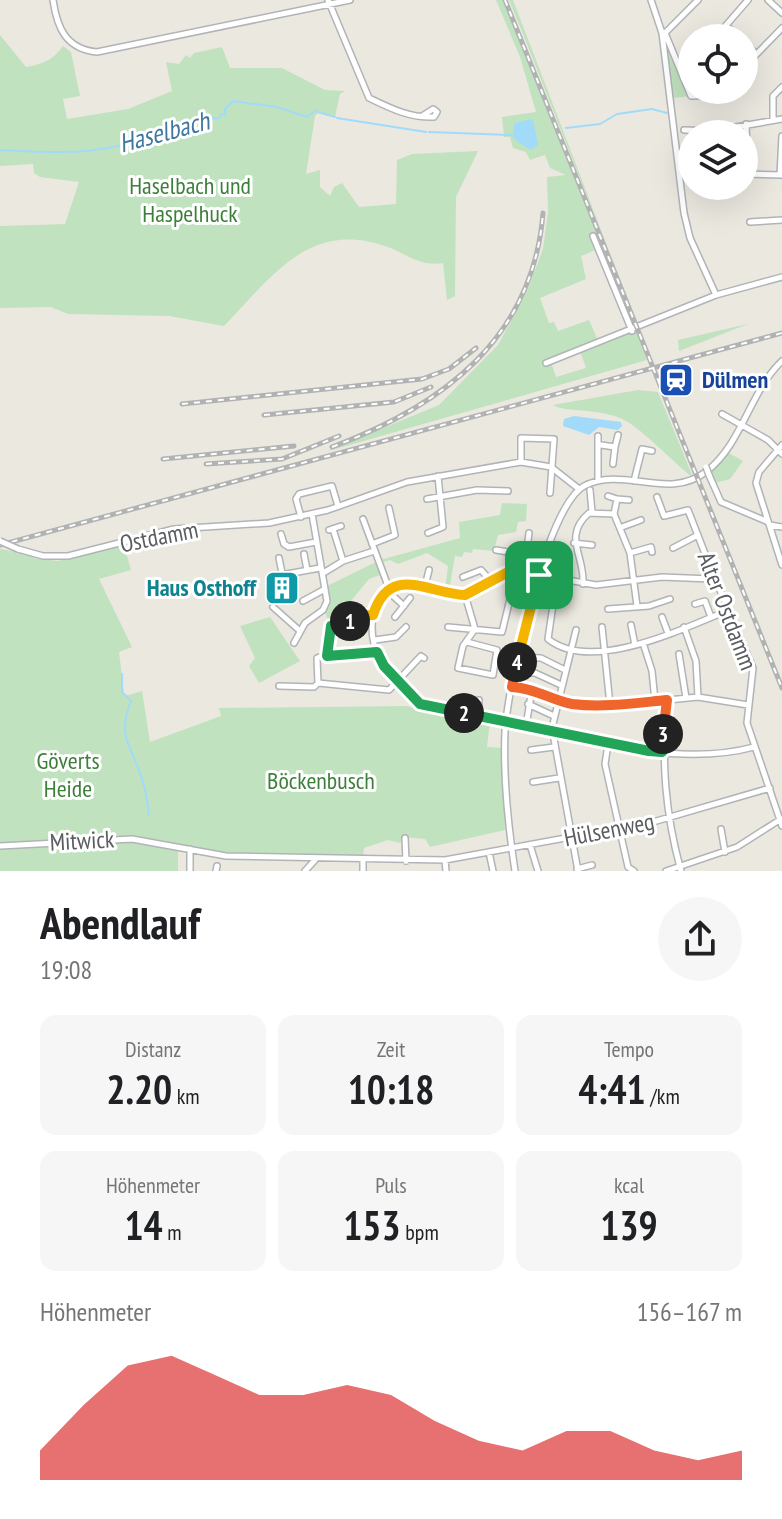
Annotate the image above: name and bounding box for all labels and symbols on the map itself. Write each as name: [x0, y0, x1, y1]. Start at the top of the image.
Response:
water label: Haselbach: [115, 103, 214, 159]
park label: Haselbach und Haspelhuck: [129, 170, 251, 229]
station icon: Dülmen: [657, 361, 695, 399]
place label: Dülmen: [702, 364, 768, 395]
street label: Ostdamm: [117, 514, 201, 559]
pin: [505, 541, 573, 609]
street label: Alter Ostdamm: [691, 547, 764, 674]
building icon: Haus Osthoff: [263, 569, 301, 607]
place label: Haus Osthoff: [147, 572, 258, 603]
pin: 1: [330, 601, 370, 641]
pin: 4: [497, 642, 537, 682]
pin: 2: [444, 693, 484, 733]
pin: 3: [643, 714, 683, 754]
park label: Göverts Heide: [36, 745, 100, 804]
park label: Böckenbusch: [267, 765, 375, 796]
street label: Hülsenweg: [561, 806, 657, 853]
street label: Mitwick: [49, 823, 116, 858]

